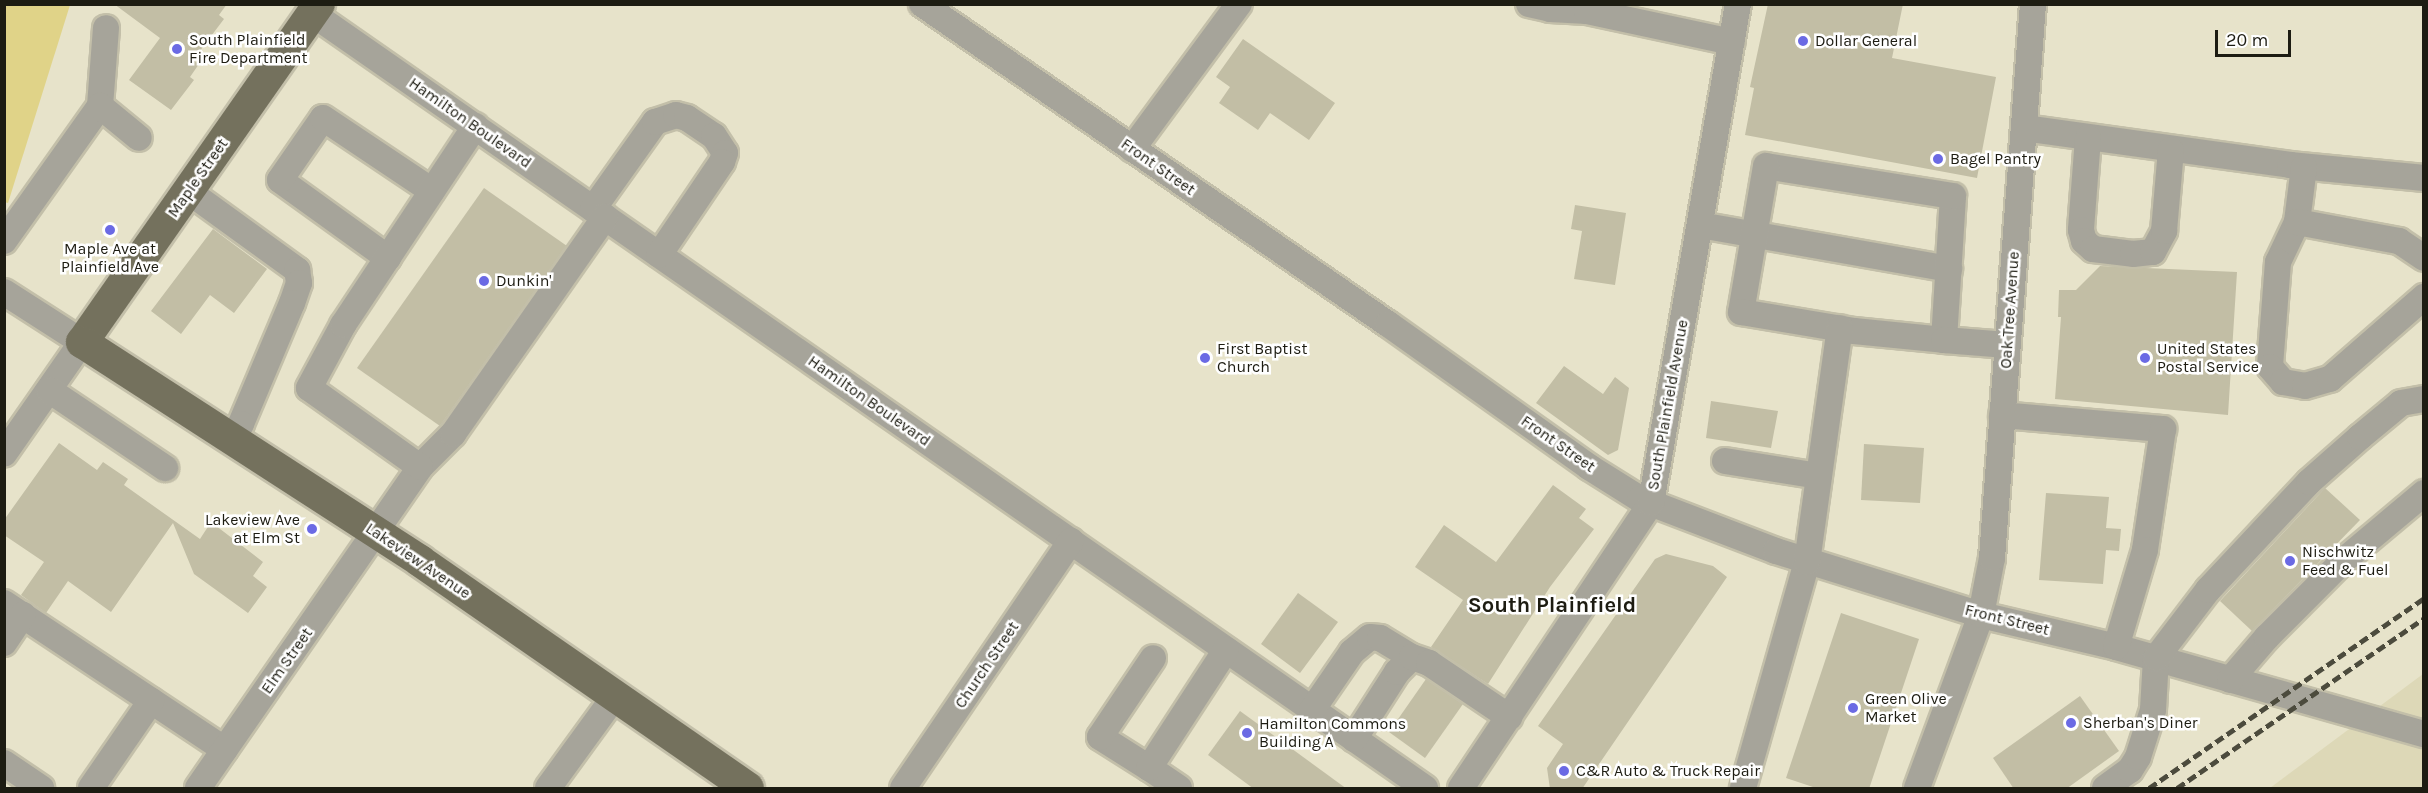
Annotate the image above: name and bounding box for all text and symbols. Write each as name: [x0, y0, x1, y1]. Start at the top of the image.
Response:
scale bar: [2218, 18, 2294, 56]
text: 20 m: [2226, 29, 2268, 51]
place label: South Plainfield Fire Department: [189, 30, 308, 68]
place label: Dollar General: [1815, 31, 1917, 51]
marker: Dollar General: [1796, 34, 1810, 48]
marker: South Plainfield Fire Department: [170, 42, 184, 56]
street label: Hamilton Boulevard: [405, 74, 535, 172]
street label: Front Street: [1117, 134, 1199, 200]
street label: Maple Street: [164, 135, 232, 221]
place label: Bagel Pantry: [1950, 149, 2041, 169]
marker: Bagel Pantry: [1931, 152, 1945, 166]
marker: Maple Ave at Plainfield Ave: [103, 223, 117, 237]
place label: Maple Ave at Plainfield Ave: [61, 239, 159, 277]
street label: Oak Tree Avenue: [1996, 251, 2024, 369]
place label: Dunkin': [496, 271, 552, 291]
marker: Dunkin': [477, 274, 491, 288]
street label: South Plainfield Avenue: [1644, 318, 1692, 492]
place label: First Baptist Church: [1217, 339, 1307, 377]
place label: United States Postal Service: [2157, 339, 2259, 377]
marker: First Baptist Church: [1198, 351, 1212, 365]
marker: United States Postal Service: [2138, 351, 2152, 365]
street label: Hamilton Boulevard: [804, 352, 934, 450]
street label: Front Street: [1517, 411, 1599, 477]
place label: Lakeview Ave at Elm St: [205, 510, 300, 548]
street label: Lakeview Avenue: [362, 519, 474, 603]
marker: Lakeview Ave at Elm St: [305, 522, 319, 536]
place label: Nischwitz Feed & Fuel: [2302, 542, 2388, 580]
marker: Nischwitz Feed & Fuel: [2283, 554, 2297, 568]
district label: South Plainfield: [1468, 593, 1636, 619]
street label: Front Street: [1963, 600, 2051, 640]
street label: Church Street: [951, 618, 1023, 712]
street label: Elm Street: [257, 624, 317, 698]
place label: Green Olive Market: [1865, 689, 1947, 727]
marker: Green Olive Market: [1846, 701, 1860, 715]
place label: Sherban's Diner: [2083, 713, 2198, 733]
place label: Hamilton Commons Building A: [1259, 714, 1406, 752]
marker: Sherban's Diner: [2064, 716, 2078, 730]
marker: Hamilton Commons Building A: [1240, 726, 1254, 740]
place label: C&R Auto & Truck Repair: [1576, 761, 1760, 781]
marker: C&R Auto & Truck Repair: [1557, 764, 1571, 778]

